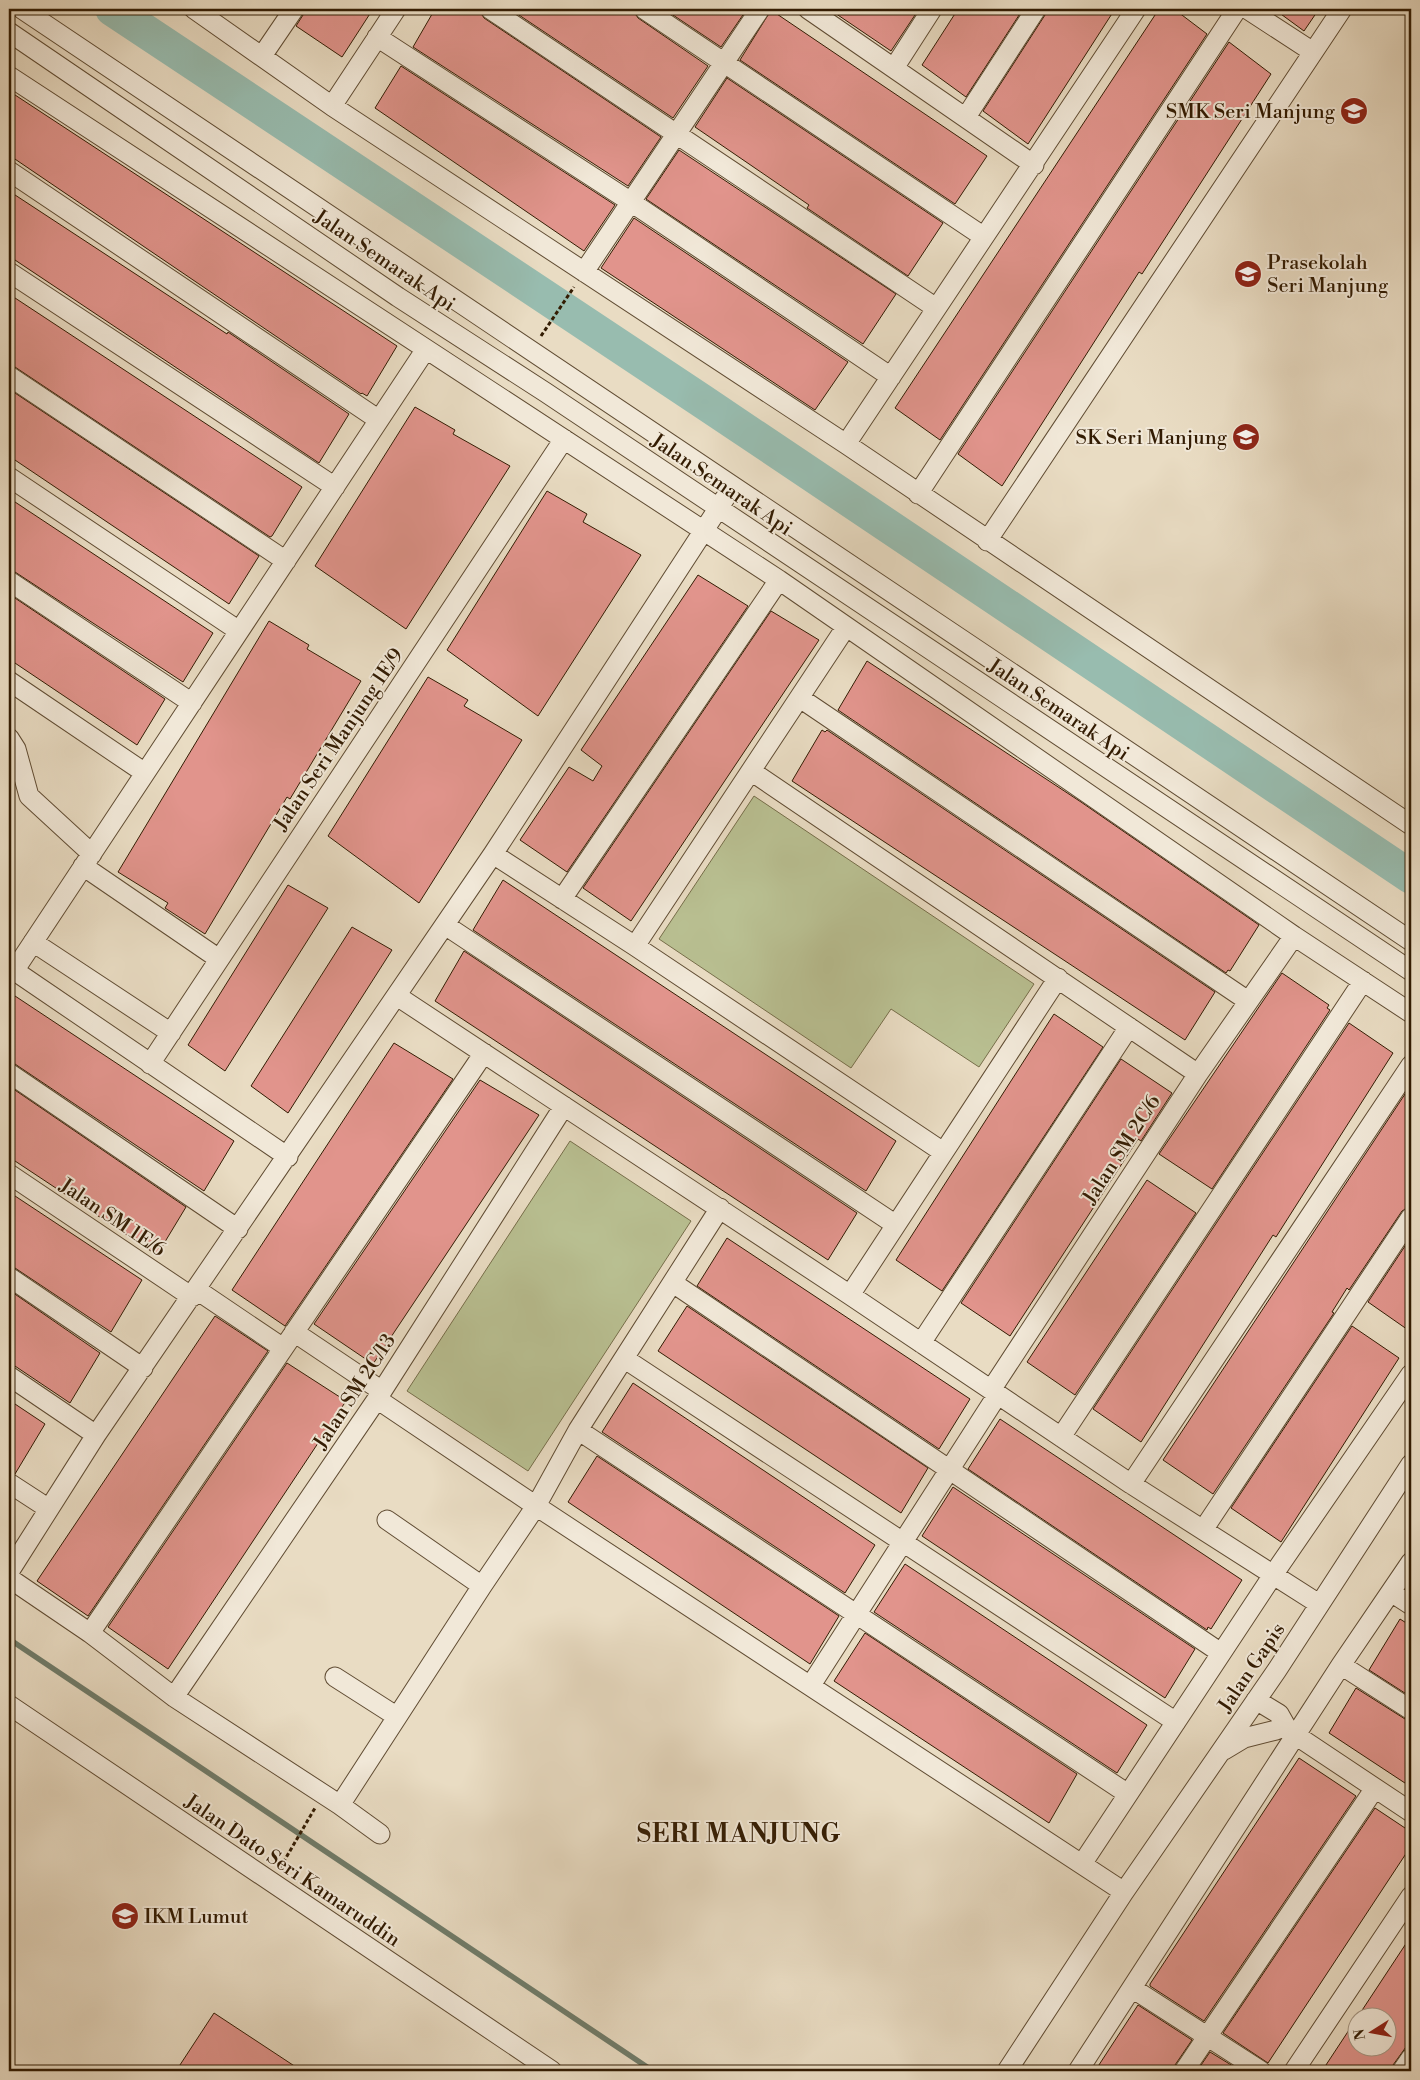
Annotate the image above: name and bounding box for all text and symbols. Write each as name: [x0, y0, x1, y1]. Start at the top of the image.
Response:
school or university icon: SMK Seri Manjung: [1339, 96, 1369, 126]
place label: SMK Seri Manjung: [1166, 100, 1336, 125]
street label: Jalan Semarak Api: [308, 204, 460, 318]
place label: Prasekolah Seri Manjung: [1267, 251, 1389, 299]
school or university icon: Prasekolah Seri Manjung: [1233, 259, 1263, 289]
school or university icon: SK Seri Manjung: [1231, 422, 1261, 452]
place label: SK Seri Manjung: [1075, 426, 1228, 451]
street label: Jalan Semarak Api: [645, 428, 797, 542]
street label: Jalan Seri Manjung 1E/9: [268, 644, 410, 837]
street label: Jalan Semarak Api: [982, 653, 1134, 767]
street label: Jalan SM 2C/6: [1077, 1091, 1167, 1210]
street label: Jalan SM 1E/6: [54, 1173, 170, 1263]
street label: Jalan SM 2C/13: [308, 1329, 402, 1455]
street label: Jalan Gapis: [1213, 1618, 1291, 1718]
street label: Jalan Dato Seri Kamaruddin: [179, 1789, 405, 1953]
district label: SERI MANJUNG: [637, 1819, 841, 1850]
school or university icon: IKM Lumut: [110, 1901, 140, 1931]
place label: IKM Lumut: [144, 1905, 249, 1930]
north arrow: [1348, 2008, 1398, 2058]
text: N: [1350, 2027, 1370, 2041]

